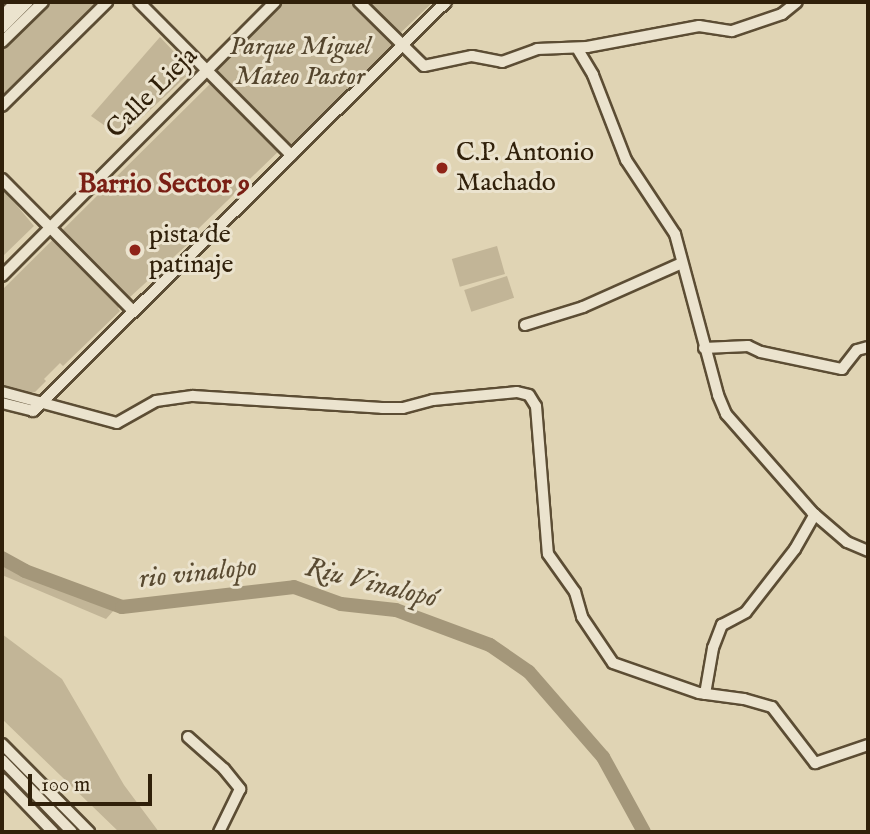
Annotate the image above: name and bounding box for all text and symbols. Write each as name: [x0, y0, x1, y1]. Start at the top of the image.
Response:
park label: Parque Miguel Mateo Pastor: [229, 31, 371, 92]
street label: Calle Lieja: [100, 41, 204, 145]
place label: C.P. Antonio Machado: [456, 137, 594, 198]
marker: C.P. Antonio Machado: [434, 160, 450, 176]
district label: Barrio Sector 9: [78, 168, 250, 202]
place label: pista de patinaje: [149, 219, 233, 280]
marker: pista de patinaje: [127, 242, 143, 258]
water label: rio vinalopo: [137, 551, 259, 597]
water label: Riu Vinalopó: [302, 551, 440, 617]
scale bar: [32, 760, 156, 804]
text: 100 m: [41, 772, 90, 799]

